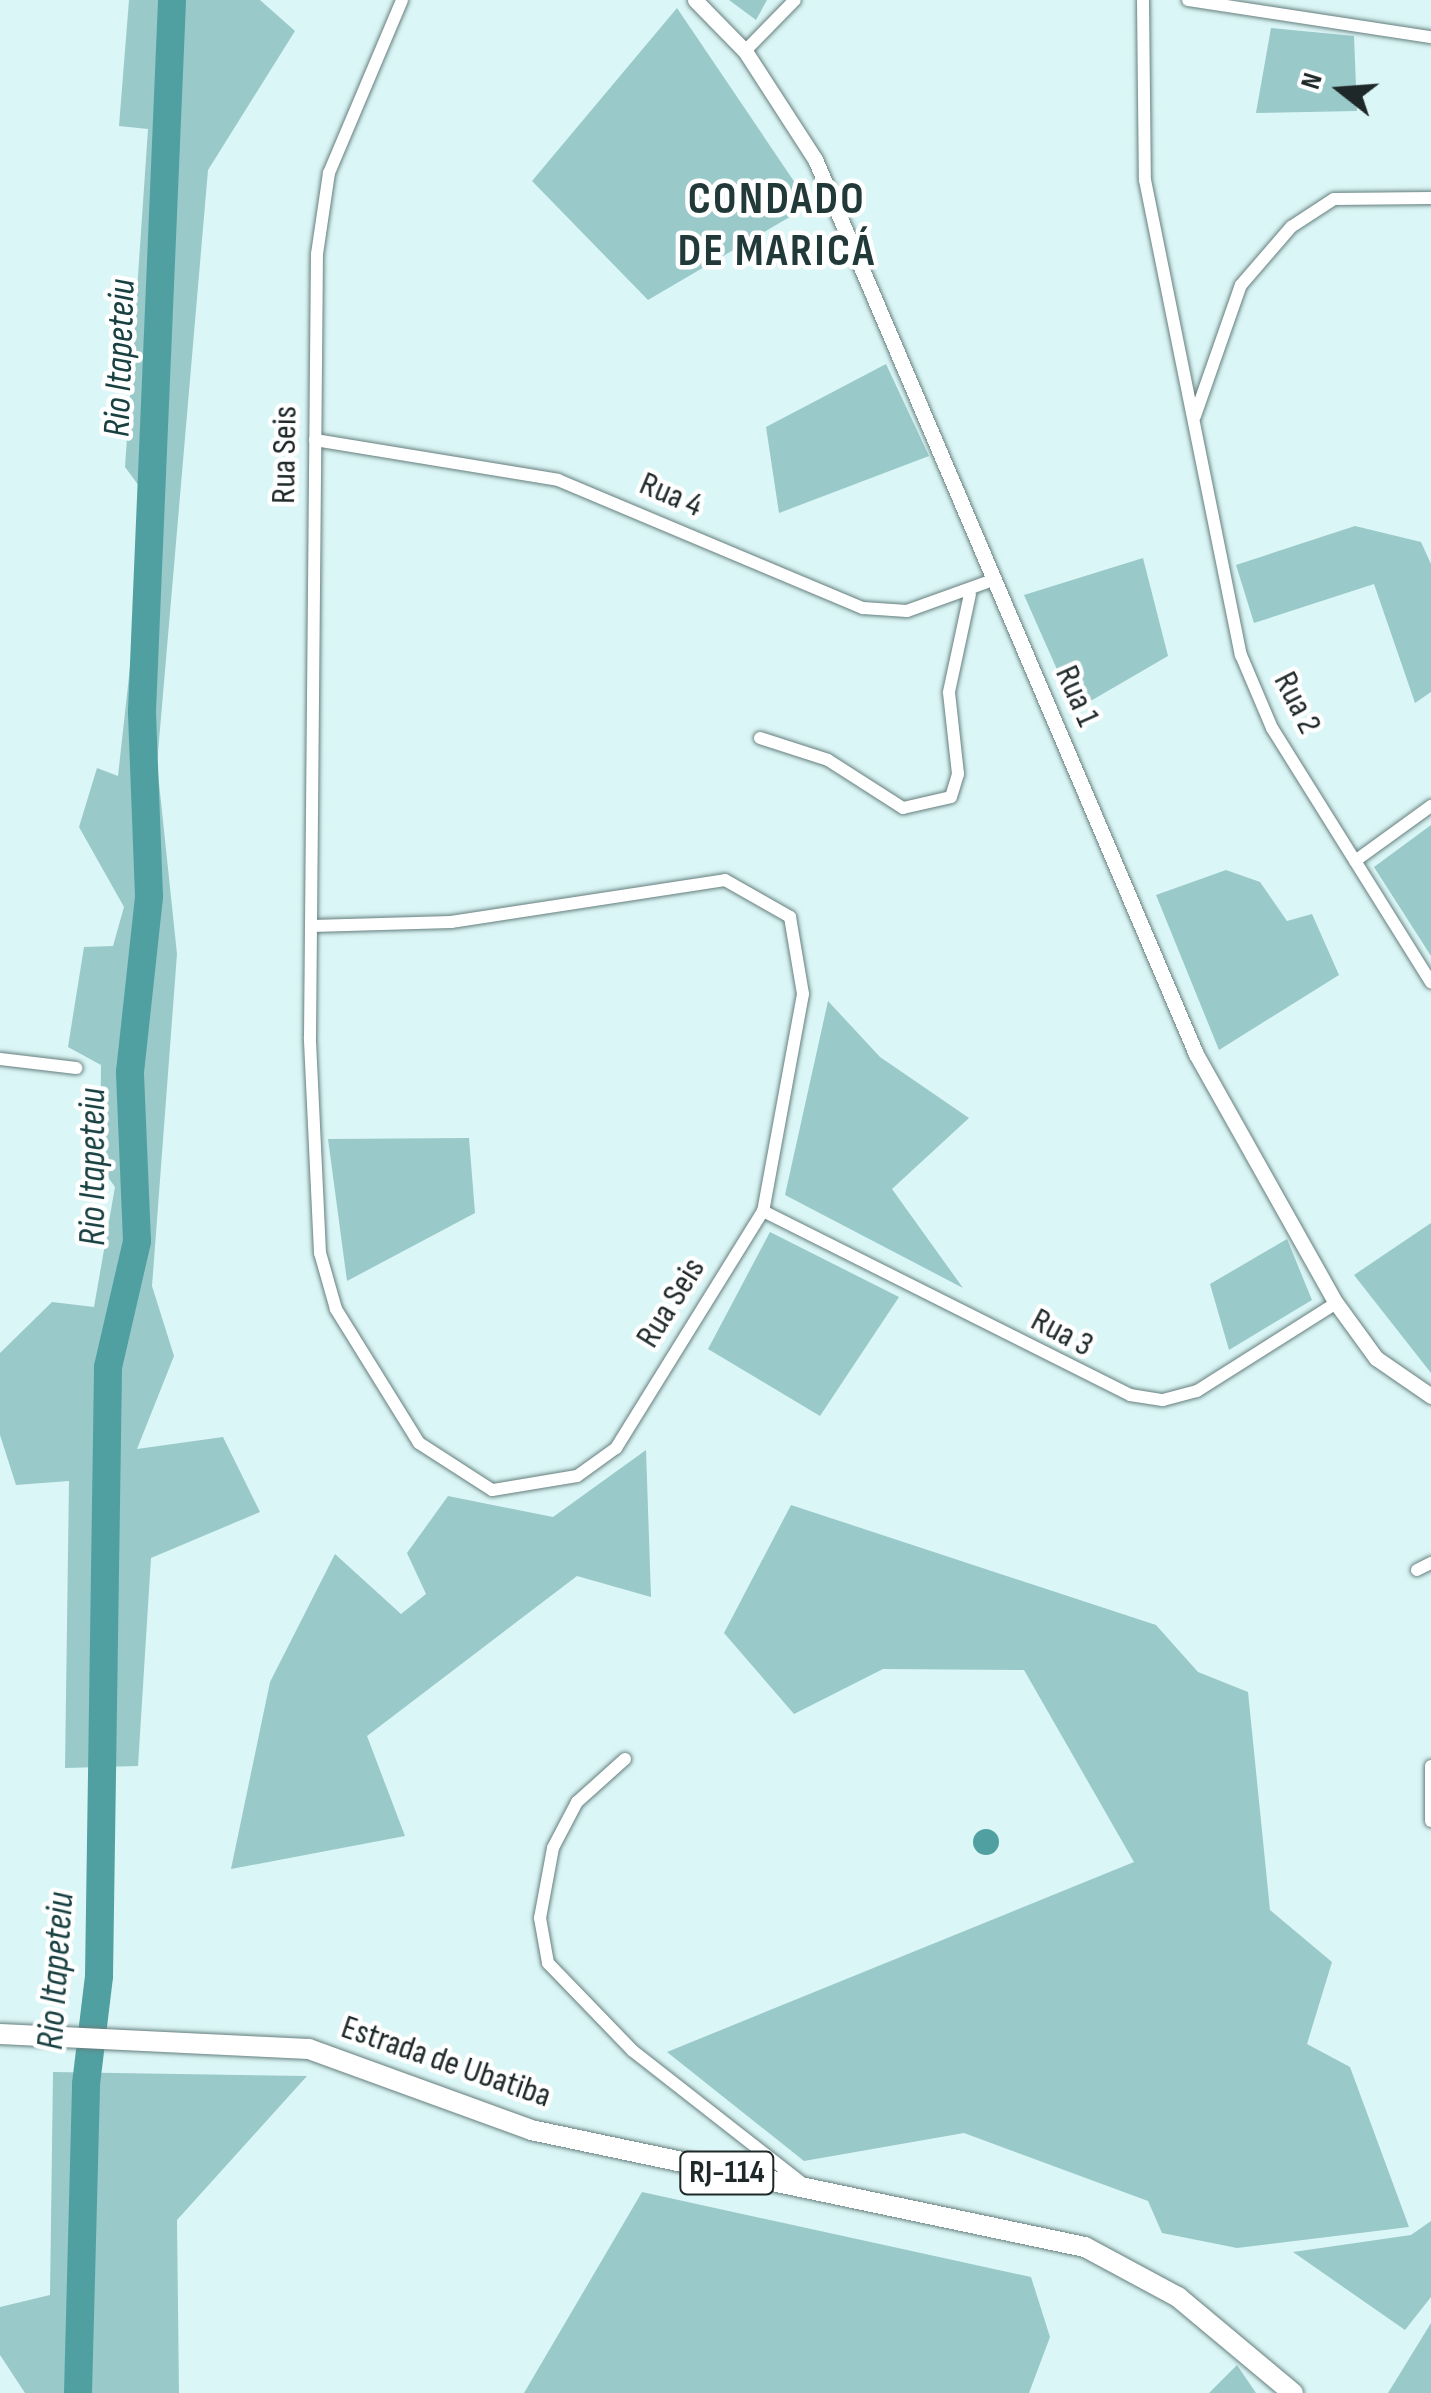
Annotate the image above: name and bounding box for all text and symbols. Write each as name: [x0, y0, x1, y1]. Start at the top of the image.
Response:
north arrow: [1291, 40, 1391, 140]
text: N: [1294, 69, 1330, 93]
district label: CONDADO DE MARICÁ: [678, 173, 876, 279]
water label: Rio Itapeteiu: [94, 278, 146, 438]
street label: Rua Seis: [263, 406, 307, 504]
street label: Rua 4: [633, 463, 709, 527]
street label: Rua 1: [1045, 659, 1109, 733]
street label: Rua 2: [1264, 665, 1330, 741]
water label: Rio Itapeteiu: [70, 1088, 116, 1246]
street label: Rua Seis: [627, 1250, 715, 1356]
street label: Rua 3: [1024, 1299, 1100, 1367]
water label: Rio Itapeteiu: [28, 1891, 84, 2051]
street label: Estrada de Ubatiba: [336, 2007, 556, 2117]
road number: RJ-114: [677, 2146, 777, 2200]

